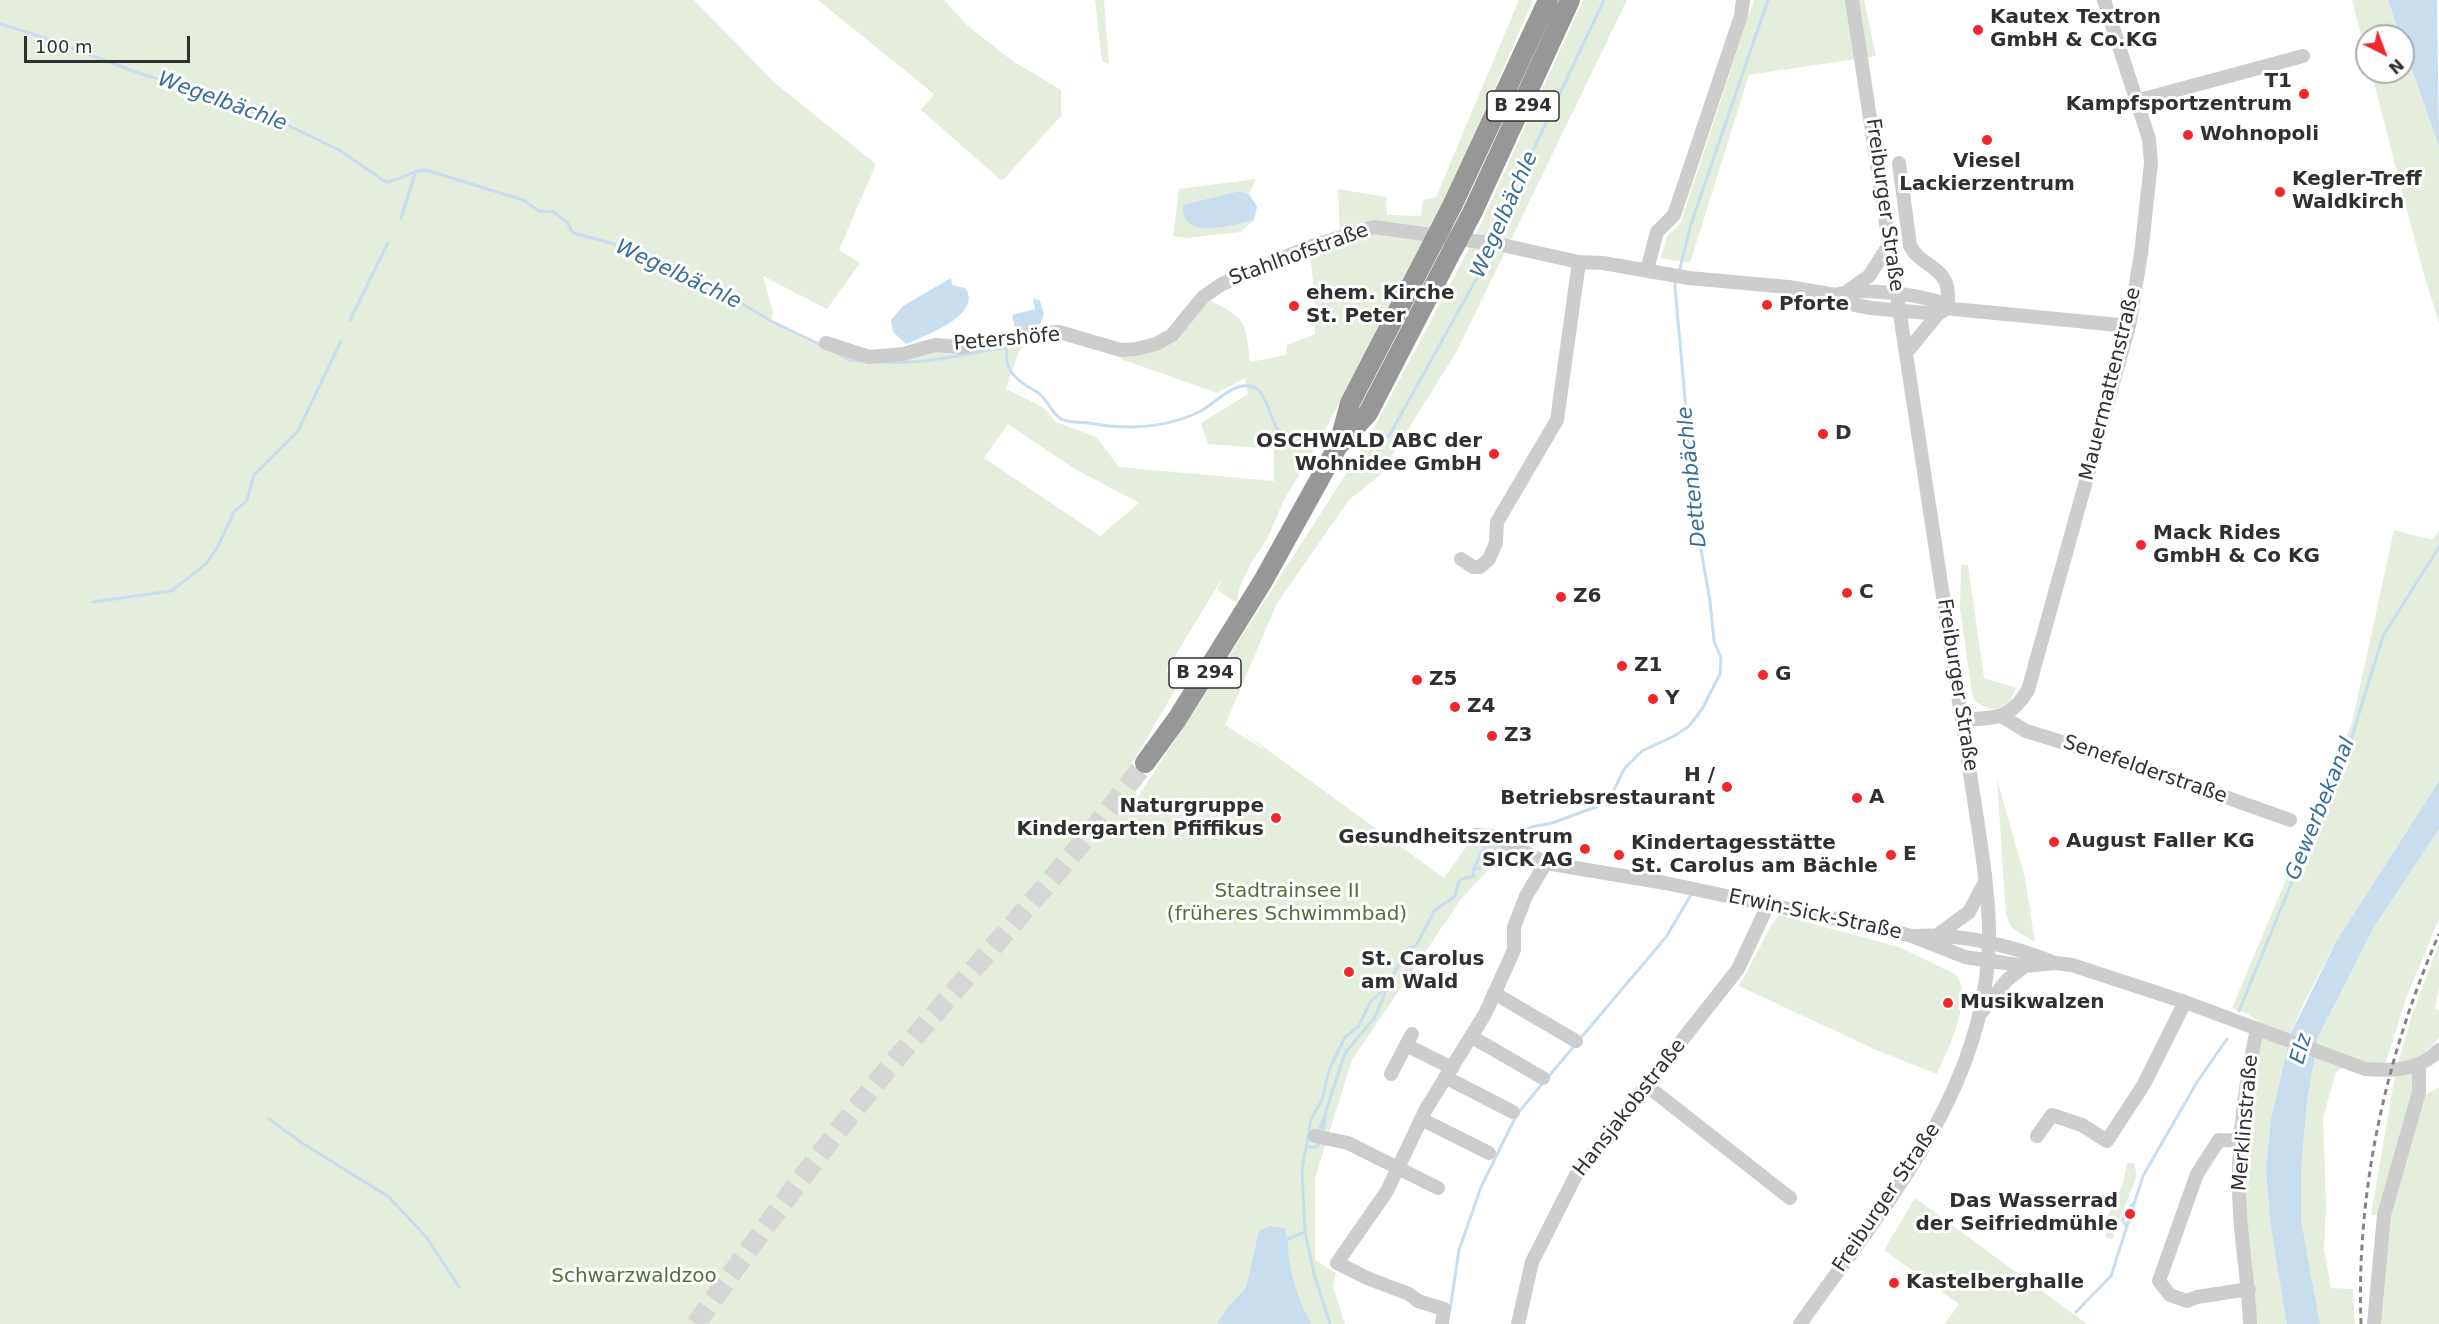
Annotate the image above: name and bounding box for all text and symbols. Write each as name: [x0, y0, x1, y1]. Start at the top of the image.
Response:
place label: Kautex Textron GmbH & Co.KG: [1990, 6, 2161, 53]
marker: Kautex Textron GmbH & Co.KG: [1971, 23, 1985, 37]
scale bar: [27, 24, 194, 62]
north arrow: [2355, 24, 2415, 84]
text: 100 m: [35, 36, 93, 57]
text: N: [2385, 55, 2407, 78]
water label: Wegelbächle: [154, 67, 290, 137]
place label: T1 Kampfsportzentrum: [2066, 70, 2292, 117]
marker: T1 Kampfsportzentrum: [2297, 87, 2311, 101]
road number: B 294: [1487, 91, 1559, 121]
street label: Freiburger Straße: [1860, 117, 1908, 293]
place label: Wohnopoli: [2200, 123, 2319, 147]
marker: Wohnopoli: [2181, 128, 2195, 142]
marker: Viesel Lackierzentrum: [1980, 133, 1994, 147]
water label: Wegelbächle: [1466, 148, 1544, 282]
place label: Viesel Lackierzentrum: [1899, 150, 2075, 197]
place label: Kegler-Treff Waldkirch: [2292, 168, 2422, 215]
marker: Kegler-Treff Waldkirch: [2273, 185, 2287, 199]
street label: Stahlhofstraße: [1226, 219, 1372, 291]
water label: Wegelbächle: [611, 235, 745, 315]
place label: ehem. Kirche St. Peter: [1306, 282, 1455, 329]
street label: Mauermattenstraße: [2075, 285, 2147, 483]
place label: Pforte: [1779, 293, 1849, 317]
marker: Pforte: [1760, 298, 1774, 312]
marker: ehem. Kirche St. Peter: [1287, 299, 1301, 313]
street label: Petershöfe: [953, 323, 1061, 357]
water label: Dettenbächle: [1673, 405, 1713, 549]
place label: D: [1835, 422, 1852, 446]
marker: D: [1816, 427, 1830, 441]
place label: OSCHWALD ABC der Wohnidee GmbH: [1256, 430, 1482, 477]
marker: OSCHWALD ABC der Wohnidee GmbH: [1487, 447, 1501, 461]
place label: Mack Rides GmbH & Co KG: [2153, 522, 2320, 569]
marker: Mack Rides GmbH & Co KG: [2134, 538, 2148, 552]
place label: C: [1859, 581, 1874, 605]
place label: Z6: [1573, 585, 1601, 609]
marker: C: [1840, 586, 1854, 600]
marker: Z6: [1554, 590, 1568, 604]
street label: Freiburger Straße: [1932, 597, 1982, 773]
place label: Z1: [1634, 654, 1662, 678]
road number: B 294: [1169, 658, 1241, 688]
marker: Z1: [1615, 659, 1629, 673]
place label: G: [1775, 663, 1791, 687]
place label: Z5: [1429, 668, 1457, 692]
marker: G: [1756, 668, 1770, 682]
marker: Z5: [1410, 673, 1424, 687]
place label: Y: [1665, 687, 1679, 711]
marker: Y: [1646, 692, 1660, 706]
place label: Z4: [1467, 695, 1495, 719]
marker: Z4: [1448, 700, 1462, 714]
place label: Z3: [1504, 724, 1532, 748]
marker: Z3: [1485, 729, 1499, 743]
street label: Senefelderstraße: [2060, 731, 2230, 809]
water label: Gewerbekanal: [2281, 734, 2361, 884]
place label: H / Betriebsrestaurant: [1500, 764, 1715, 811]
marker: H / Betriebsrestaurant: [1720, 780, 1734, 794]
place label: A: [1869, 786, 1884, 810]
marker: A: [1850, 791, 1864, 805]
place label: Naturgruppe Kindergarten Pfiffikus: [1016, 795, 1264, 842]
marker: Naturgruppe Kindergarten Pfiffikus: [1269, 811, 1283, 825]
place label: Gesundheitszentrum SICK AG: [1338, 826, 1573, 873]
place label: August Faller KG: [2066, 830, 2255, 854]
place label: Kindertagesstätte St. Carolus am Bächle: [1631, 832, 1878, 879]
marker: August Faller KG: [2047, 835, 2061, 849]
marker: Gesundheitszentrum SICK AG: [1578, 842, 1592, 856]
place label: E: [1903, 843, 1917, 867]
marker: Kindertagesstätte St. Carolus am Bächle: [1612, 848, 1626, 862]
marker: E: [1884, 848, 1898, 862]
park label: Stadtrainsee II (früheres Schwimmbad): [1167, 880, 1407, 927]
street label: Erwin-Sick-Straße: [1726, 885, 1904, 945]
place label: St. Carolus am Wald: [1361, 948, 1484, 995]
marker: St. Carolus am Wald: [1342, 965, 1356, 979]
place label: Musikwalzen: [1960, 991, 2104, 1015]
marker: Musikwalzen: [1941, 996, 1955, 1010]
water label: Elz: [2286, 1031, 2318, 1067]
street label: Hansjakobstraße: [1569, 1035, 1691, 1181]
street label: Merklinstraße: [2228, 1054, 2264, 1192]
street label: Freiburger Straße: [1828, 1119, 1946, 1277]
place label: Das Wasserrad der Seifriedmühle: [1915, 1190, 2118, 1237]
marker: Das Wasserrad der Seifriedmühle: [2123, 1207, 2137, 1221]
park label: Schwarzwaldzoo: [551, 1265, 717, 1289]
place label: Kastelberghalle: [1906, 1271, 2084, 1295]
marker: Kastelberghalle: [1887, 1276, 1901, 1290]

